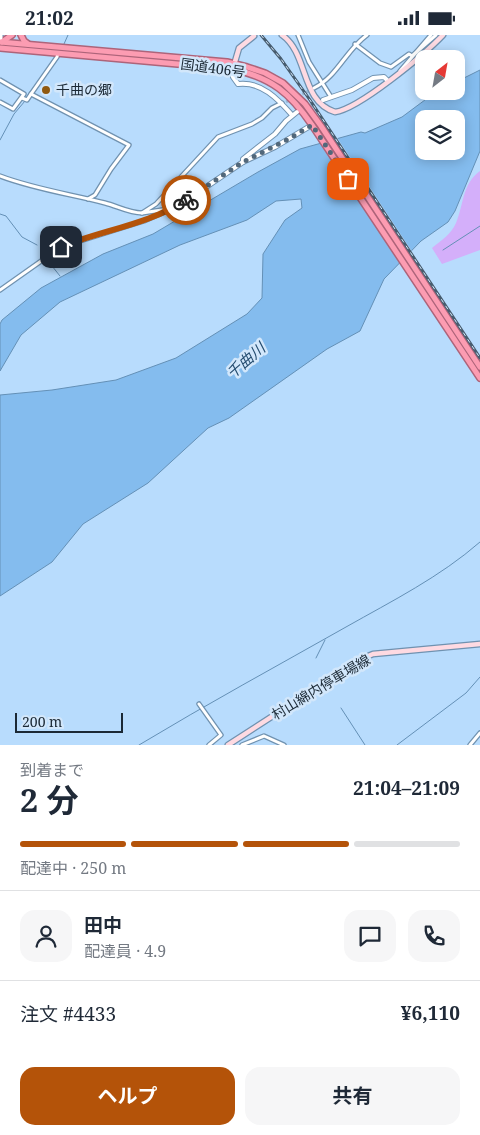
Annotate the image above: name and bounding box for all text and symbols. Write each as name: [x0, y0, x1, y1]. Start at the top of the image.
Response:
text: 21:02: [25, 5, 74, 31]
north arrow: [415, 50, 465, 100]
map controls: [415, 50, 465, 160]
street label: 国道406号: [179, 54, 247, 81]
place label: 千曲の郷: [56, 80, 112, 99]
marker: 千曲の郷: [40, 84, 52, 96]
button: layers: [415, 110, 465, 160]
pin: [327, 158, 369, 200]
icon: bag: [334, 165, 362, 193]
courier: [161, 175, 211, 225]
icon: bike: [172, 186, 200, 214]
pin: [40, 226, 82, 268]
icon: home: [47, 233, 75, 261]
water label: 千曲川: [222, 337, 270, 383]
street label: 村山綿内停車場線: [268, 650, 374, 724]
scale bar: [15, 710, 122, 733]
text: 200 m: [22, 712, 62, 731]
text: 到着まで: [20, 759, 84, 781]
text: 21:04–21:09: [353, 775, 460, 801]
text: 2 分: [20, 778, 78, 821]
text: 配達中 · 250 m: [20, 857, 126, 879]
button: person: [20, 910, 72, 962]
button: chat: [344, 910, 396, 962]
button: phone: [408, 910, 460, 962]
text: 田中: [84, 912, 122, 938]
text: 配達員 · 4.9: [84, 940, 166, 962]
text: ¥6,110: [401, 1000, 460, 1026]
text: 注文 #4433: [20, 1001, 116, 1027]
button: ヘルプ: [20, 1067, 235, 1125]
button: 共有: [245, 1067, 460, 1125]

